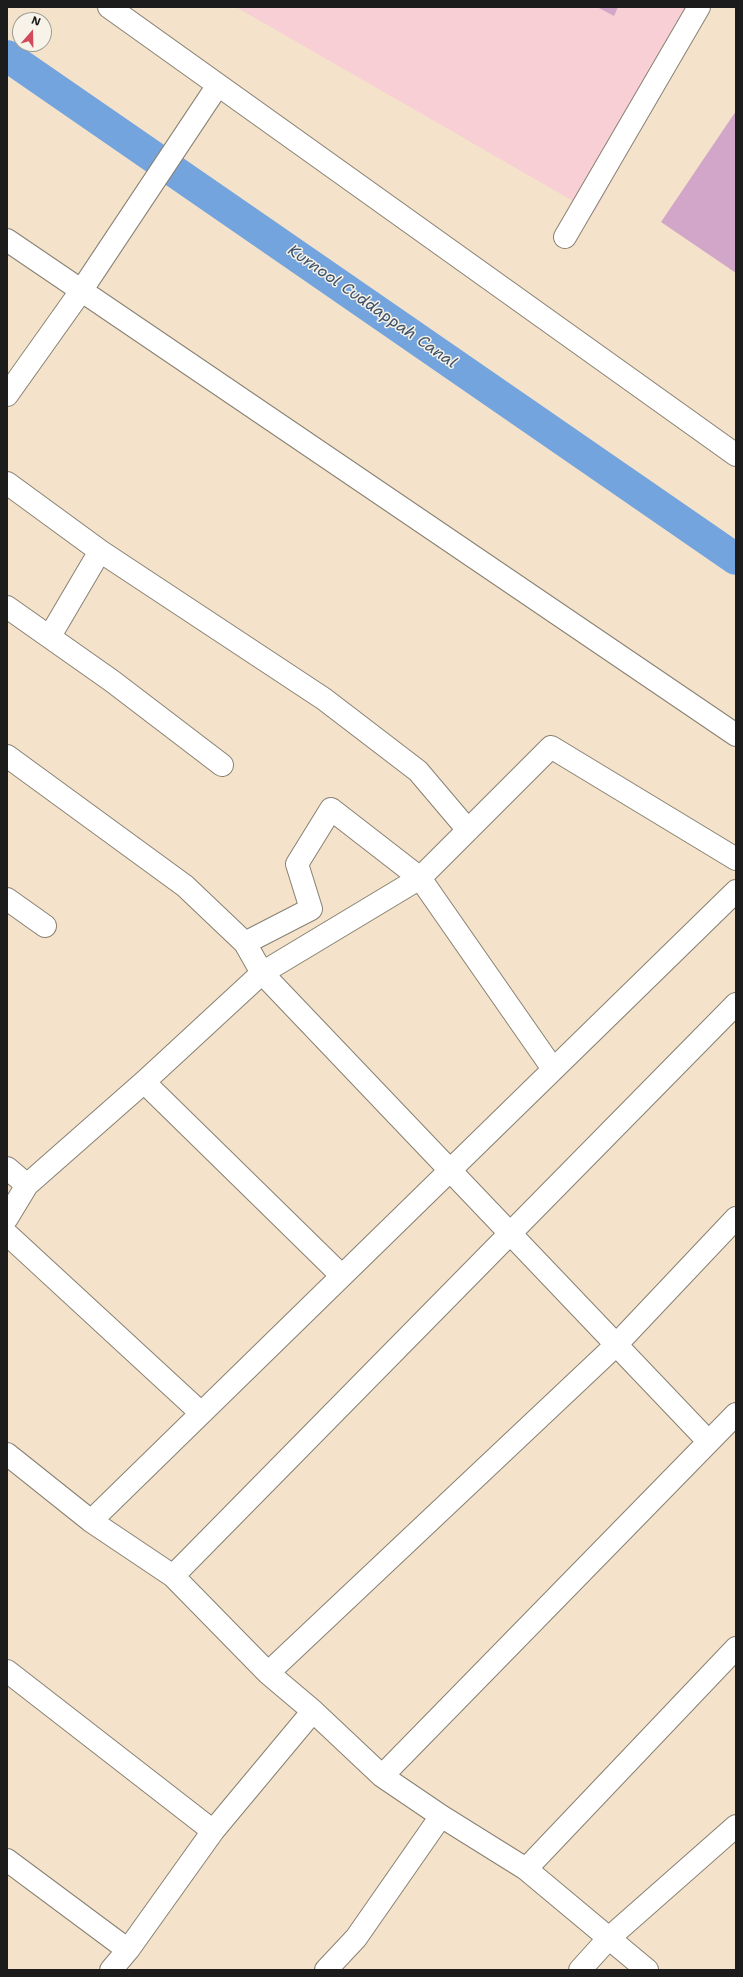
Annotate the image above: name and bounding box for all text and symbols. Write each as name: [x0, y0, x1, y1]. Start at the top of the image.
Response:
north arrow: [12, 12, 52, 52]
text: N: [29, 13, 43, 30]
water label: Kurnool Cuddappah Canal: [284, 241, 460, 373]

